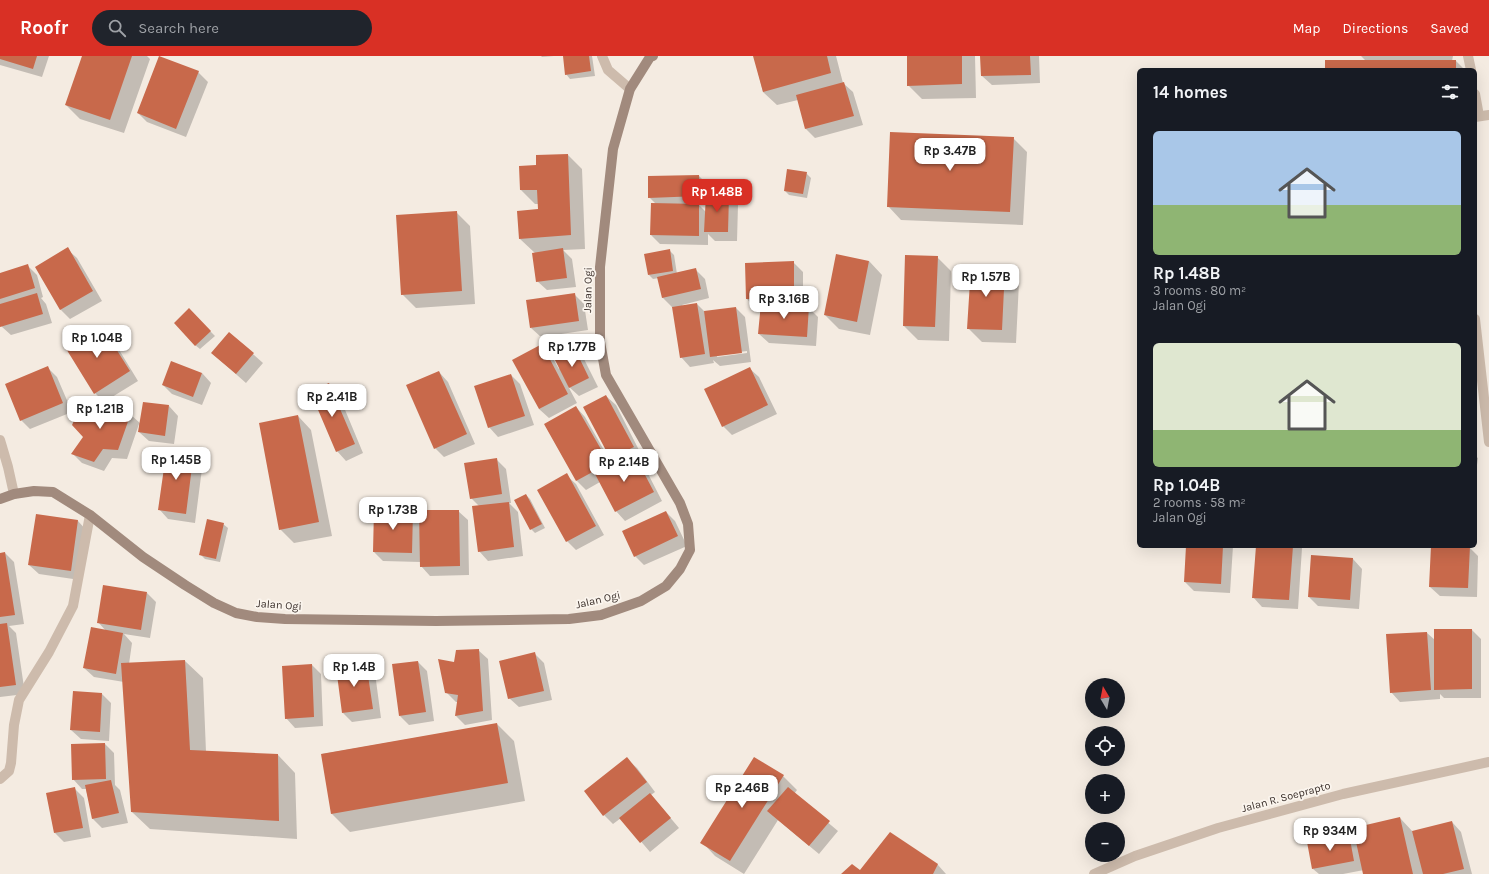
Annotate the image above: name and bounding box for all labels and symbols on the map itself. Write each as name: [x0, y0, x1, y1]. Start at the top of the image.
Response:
pin: Rp 3.47B: [909, 138, 991, 172]
pin: Rp 1.48B: [676, 179, 758, 213]
pin: Rp 1.57B: [945, 264, 1027, 298]
street label: Jalan Ogi: [581, 267, 595, 313]
pin: Rp 3.16B: [743, 286, 825, 320]
pin: Rp 1.04B: [56, 325, 138, 359]
pin: Rp 1.77B: [531, 334, 613, 368]
pin: Rp 2.41B: [291, 384, 373, 418]
pin: Rp 1.21B: [59, 396, 141, 430]
pin: Rp 1.45B: [135, 447, 217, 481]
pin: Rp 2.14B: [583, 449, 665, 483]
pin: Rp 1.73B: [352, 497, 434, 531]
street label: Jalan Ogi: [574, 589, 622, 611]
street label: Jalan Ogi: [256, 597, 302, 613]
pin: Rp 1.4B: [317, 654, 391, 688]
north arrow: [1085, 678, 1125, 718]
pin: Rp 2.46B: [701, 775, 783, 809]
street label: Jalan R. Soeprapto: [1240, 779, 1332, 815]
pin: Rp 934M: [1293, 818, 1367, 852]

